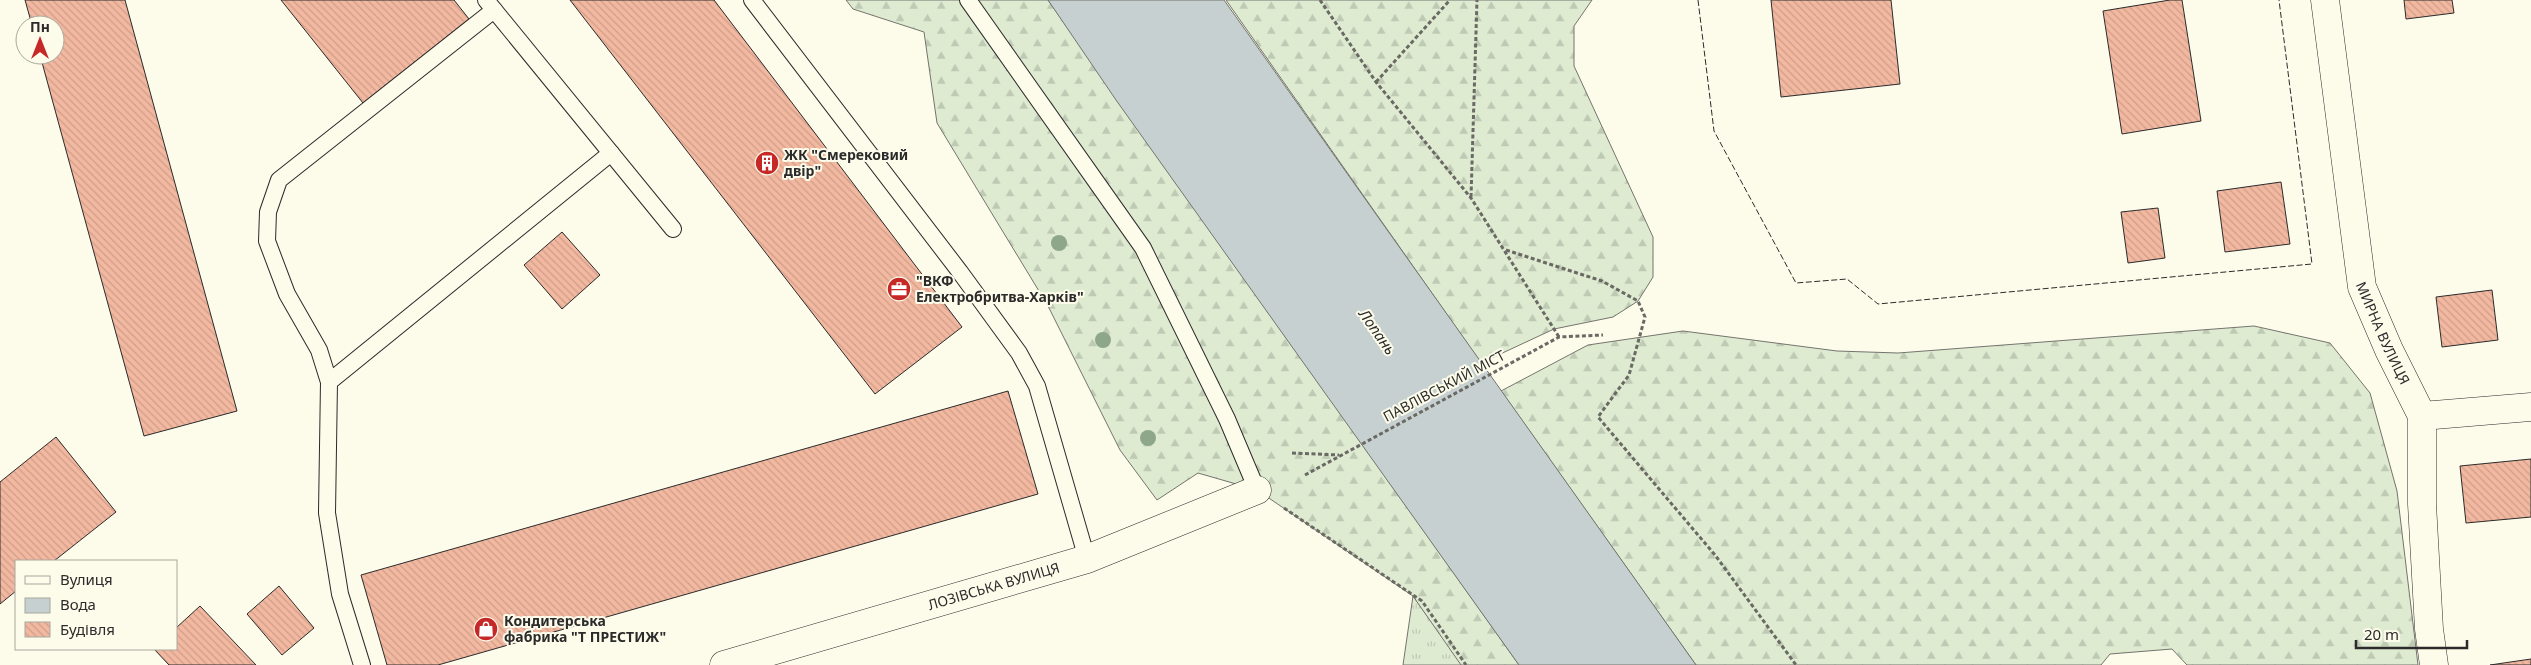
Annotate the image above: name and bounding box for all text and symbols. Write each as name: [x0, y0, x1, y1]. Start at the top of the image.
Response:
north arrow: [15, 15, 65, 65]
text: Пн: [30, 17, 50, 36]
place label: ЖК "Смерековий двір": [784, 145, 908, 180]
building icon: ЖК "Смерековий двір": [754, 150, 780, 176]
place label: "ВКФ Електробритва-Харків": [916, 271, 1084, 306]
office icon: "ВКФ Електробритва-Харків": [886, 276, 912, 302]
street label: МИРНА ВУЛИЦЯ: [2352, 279, 2415, 388]
water label: Лопань: [1354, 304, 1401, 359]
street label: ПАВЛІВСЬКИЙ МІСТ: [1379, 345, 1508, 426]
street label: ЛОЗІВСЬКА ВУЛИЦЯ: [925, 558, 1062, 614]
legend: [15, 560, 178, 650]
text: Вулиця: [60, 569, 113, 589]
text: Вода: [60, 594, 96, 614]
place label: Кондитерська фабрика "Т ПРЕСТИЖ": [504, 611, 666, 646]
shop icon: Кондитерська фабрика "Т ПРЕСТИЖ": [473, 616, 499, 642]
scale bar: [2356, 618, 2467, 650]
text: Будівля: [60, 619, 115, 639]
text: 20 m: [2364, 624, 2399, 644]

